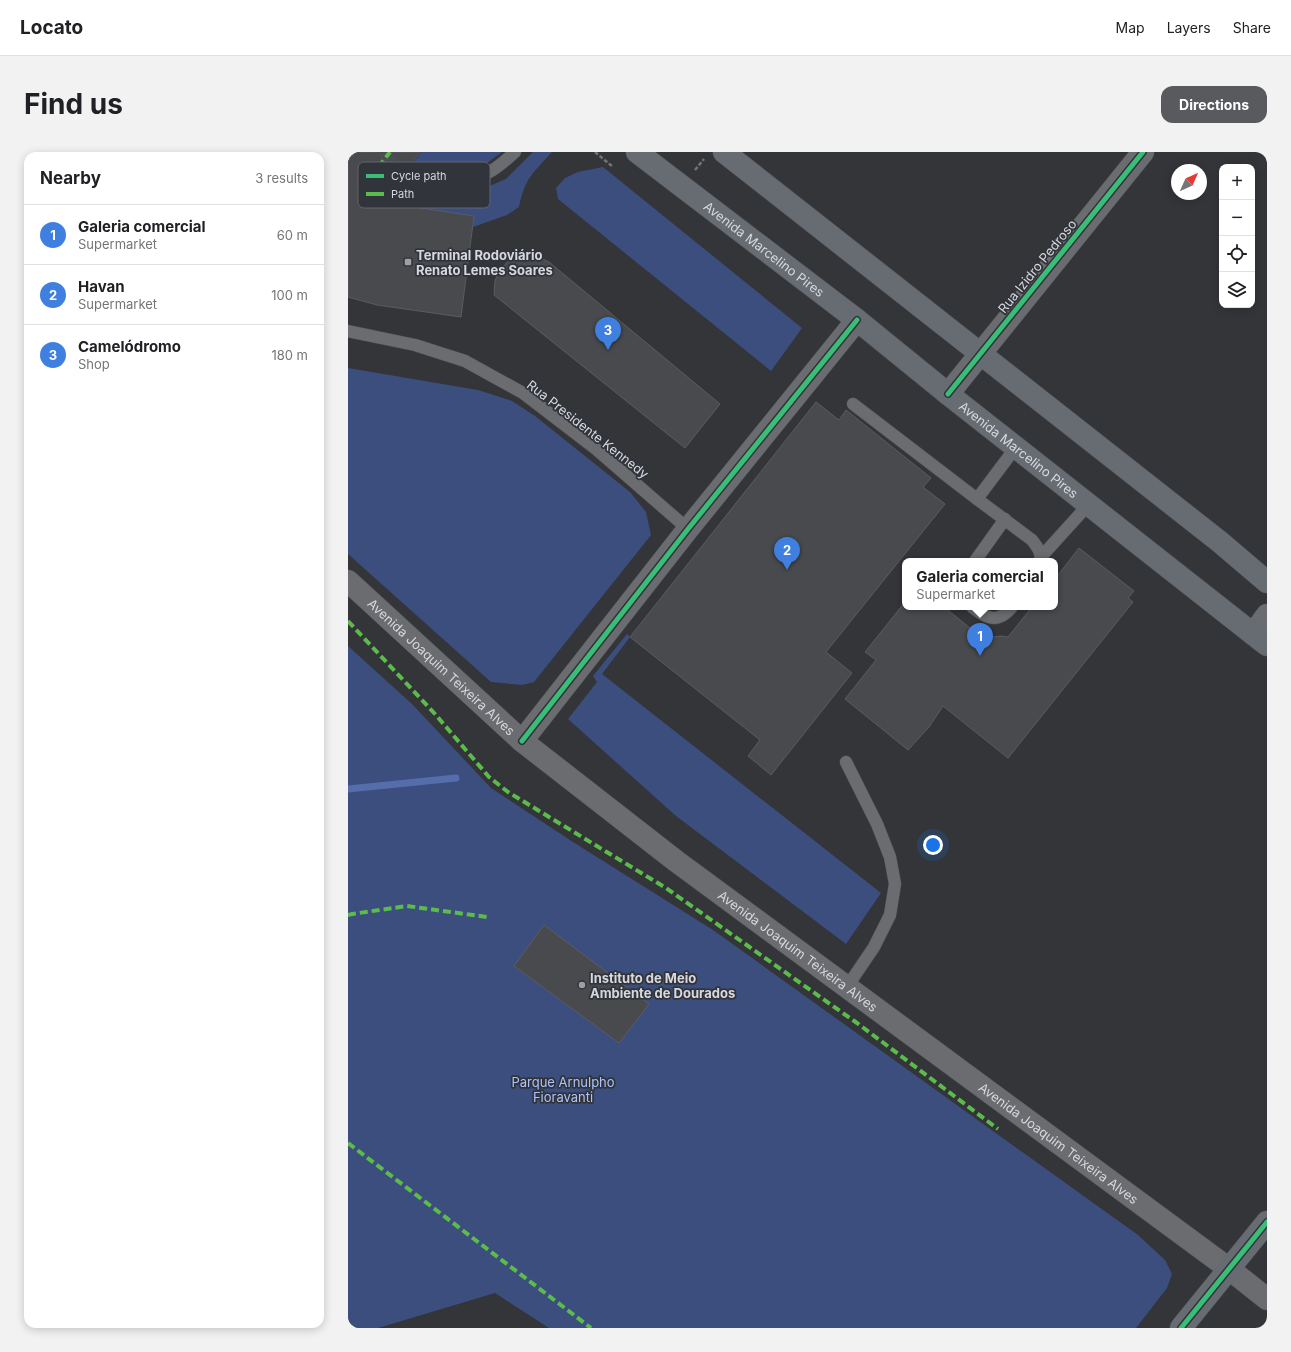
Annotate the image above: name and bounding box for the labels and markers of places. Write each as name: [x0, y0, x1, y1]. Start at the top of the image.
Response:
place label: Terminal Rodoviário Renato Lemes Soares: [416, 247, 553, 278]
marker: Terminal Rodoviário Renato Lemes Soares: [403, 257, 413, 267]
pin: 3: [595, 317, 621, 350]
pin: 2: [774, 537, 800, 570]
pin: 1: [967, 623, 993, 656]
place label: Instituto de Meio Ambiente de Dourados: [590, 970, 735, 1001]
marker: Instituto de Meio Ambiente de Dourados: [577, 980, 587, 990]

